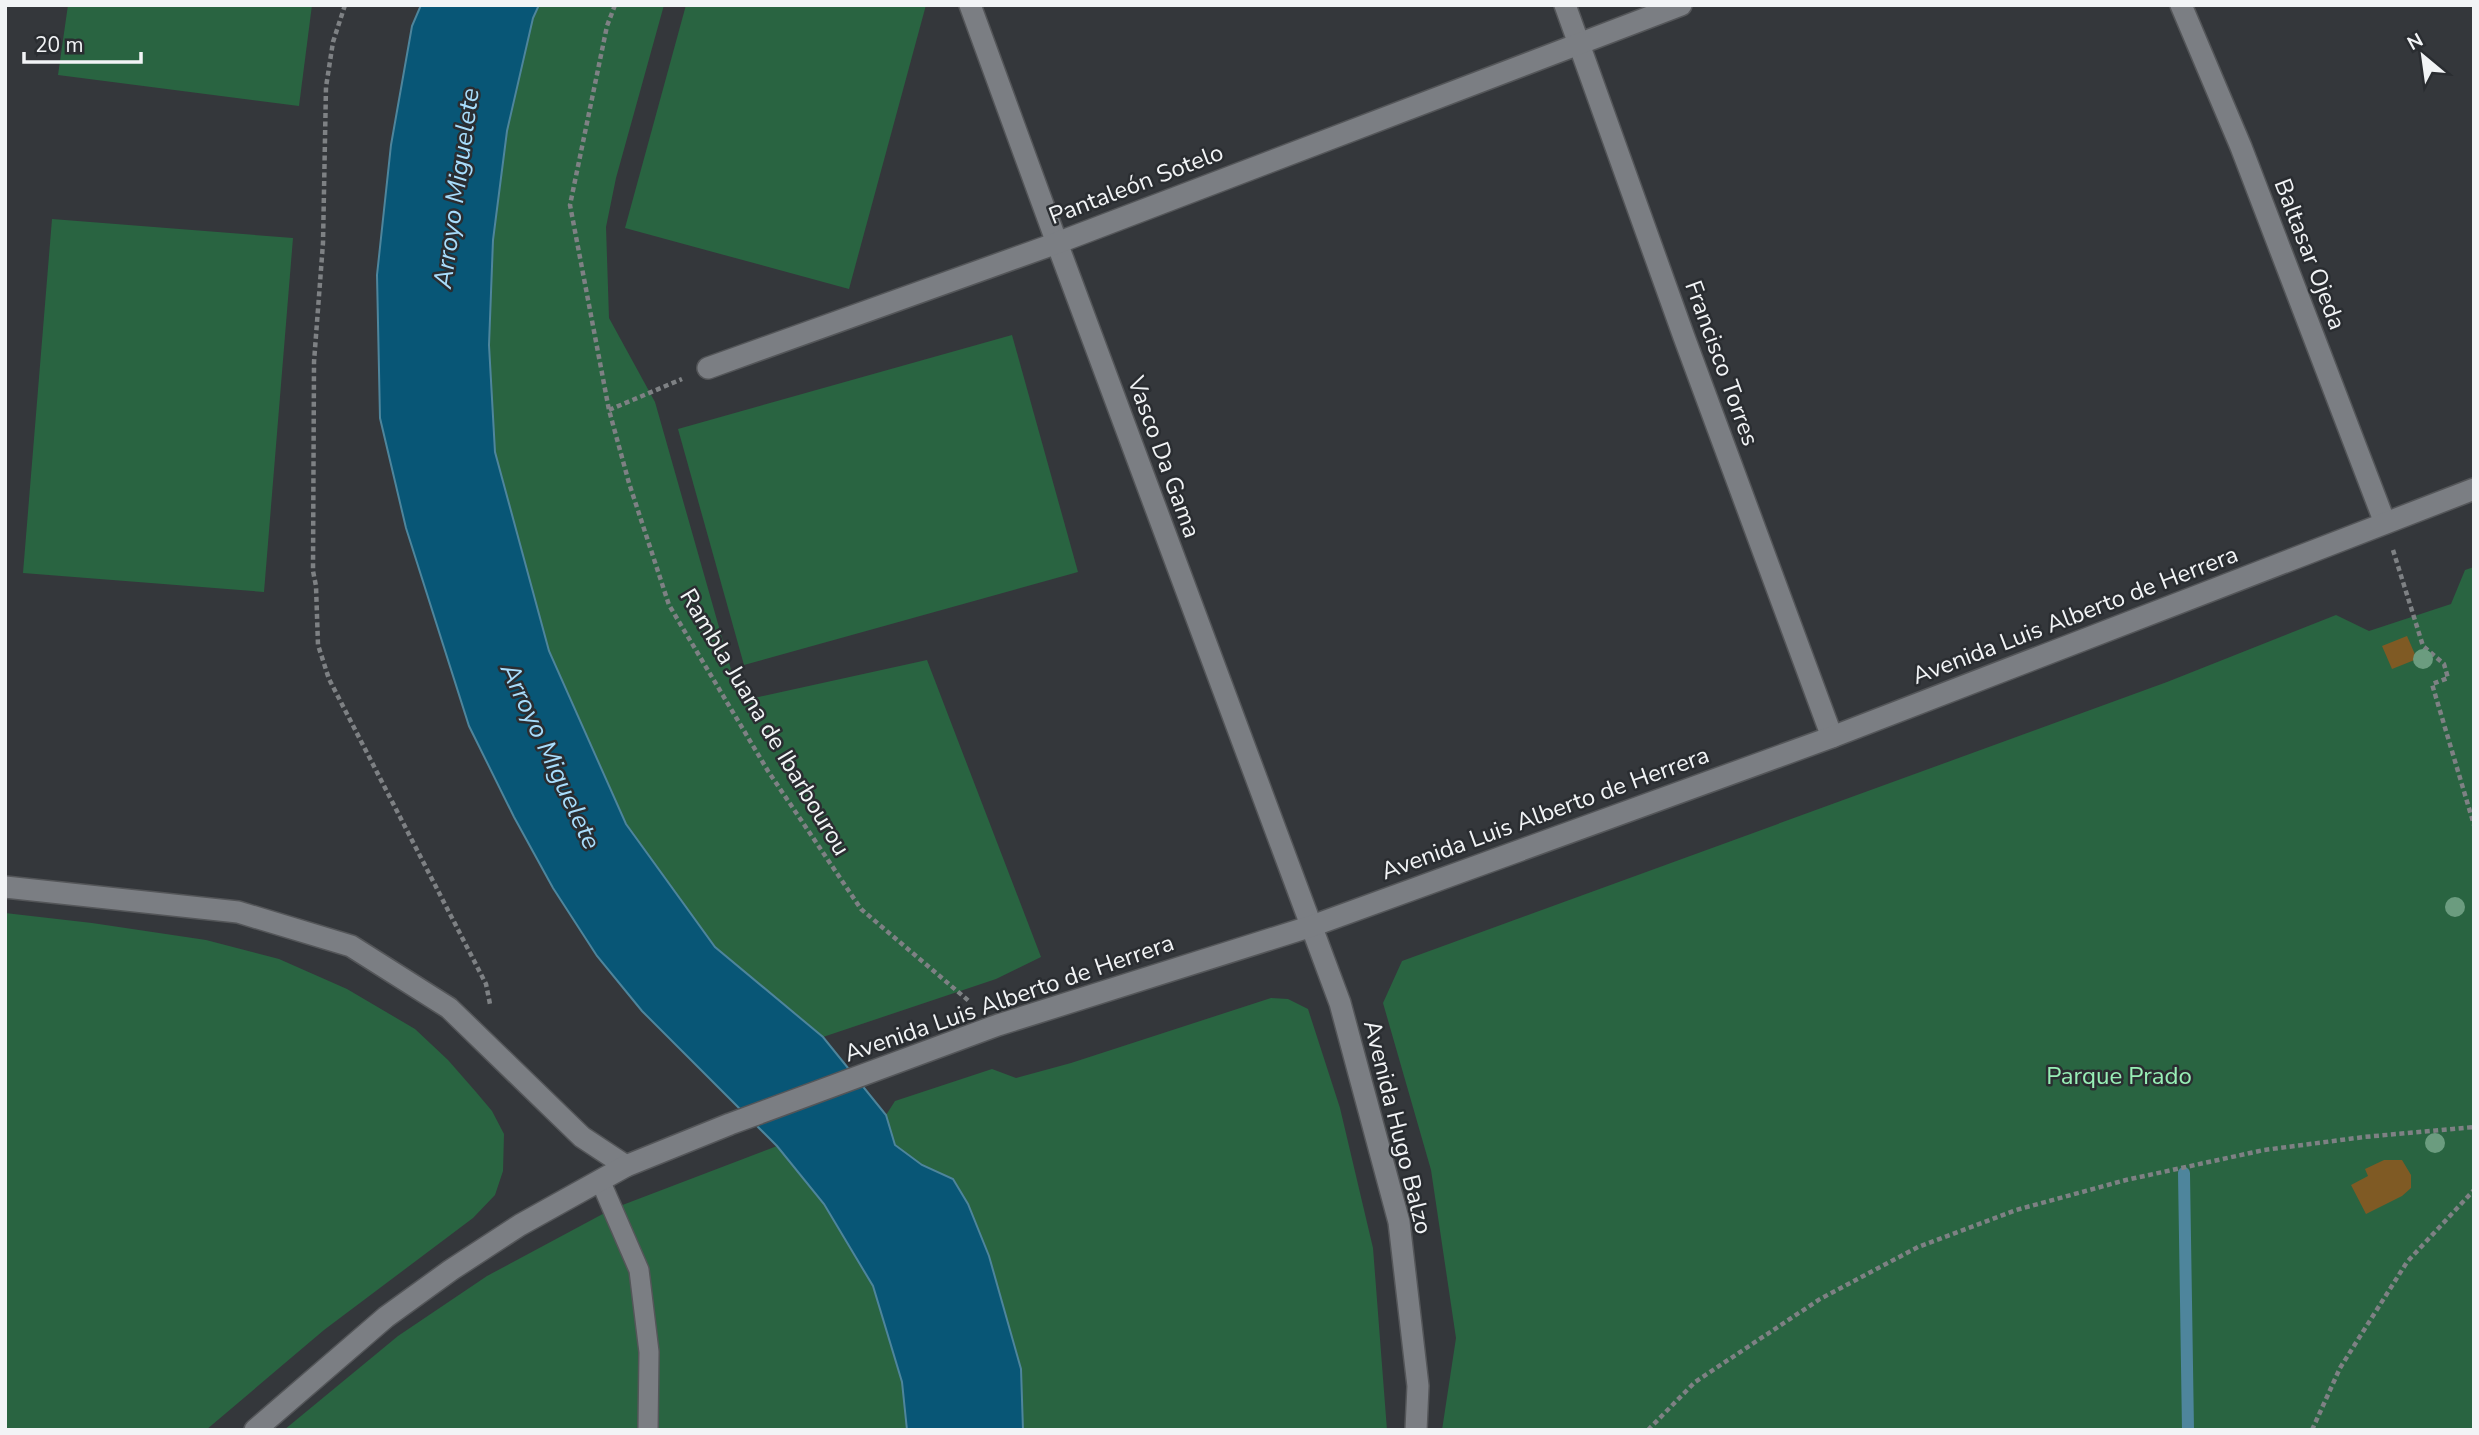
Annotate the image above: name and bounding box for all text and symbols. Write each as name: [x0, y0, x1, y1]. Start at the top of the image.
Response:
scale bar: [24, 21, 142, 65]
north arrow: [2388, 21, 2458, 91]
text: N: [2403, 27, 2428, 57]
text: 20 m: [35, 31, 84, 59]
water label: Arroyo Miguelete: [425, 85, 488, 292]
street label: Pantaleón Sotelo: [1044, 136, 1228, 232]
street label: Baltasar Ojeda: [2266, 174, 2354, 334]
street label: Francisco Torres: [1677, 276, 1767, 450]
street label: Vasco Da Gama: [1120, 371, 1208, 542]
street label: Avenida Luis Alberto de Herrera: [1907, 538, 2243, 692]
street label: Rambla Juana de Ibarbourou: [672, 583, 858, 861]
water label: Arroyo Miguelete: [492, 656, 609, 855]
street label: Avenida Luis Alberto de Herrera: [1377, 739, 1713, 887]
street label: Avenida Luis Alberto de Herrera: [840, 926, 1178, 1070]
street label: Avenida Hugo Balzo: [1356, 1017, 1440, 1237]
park label: Parque Prado: [2046, 1060, 2192, 1092]

